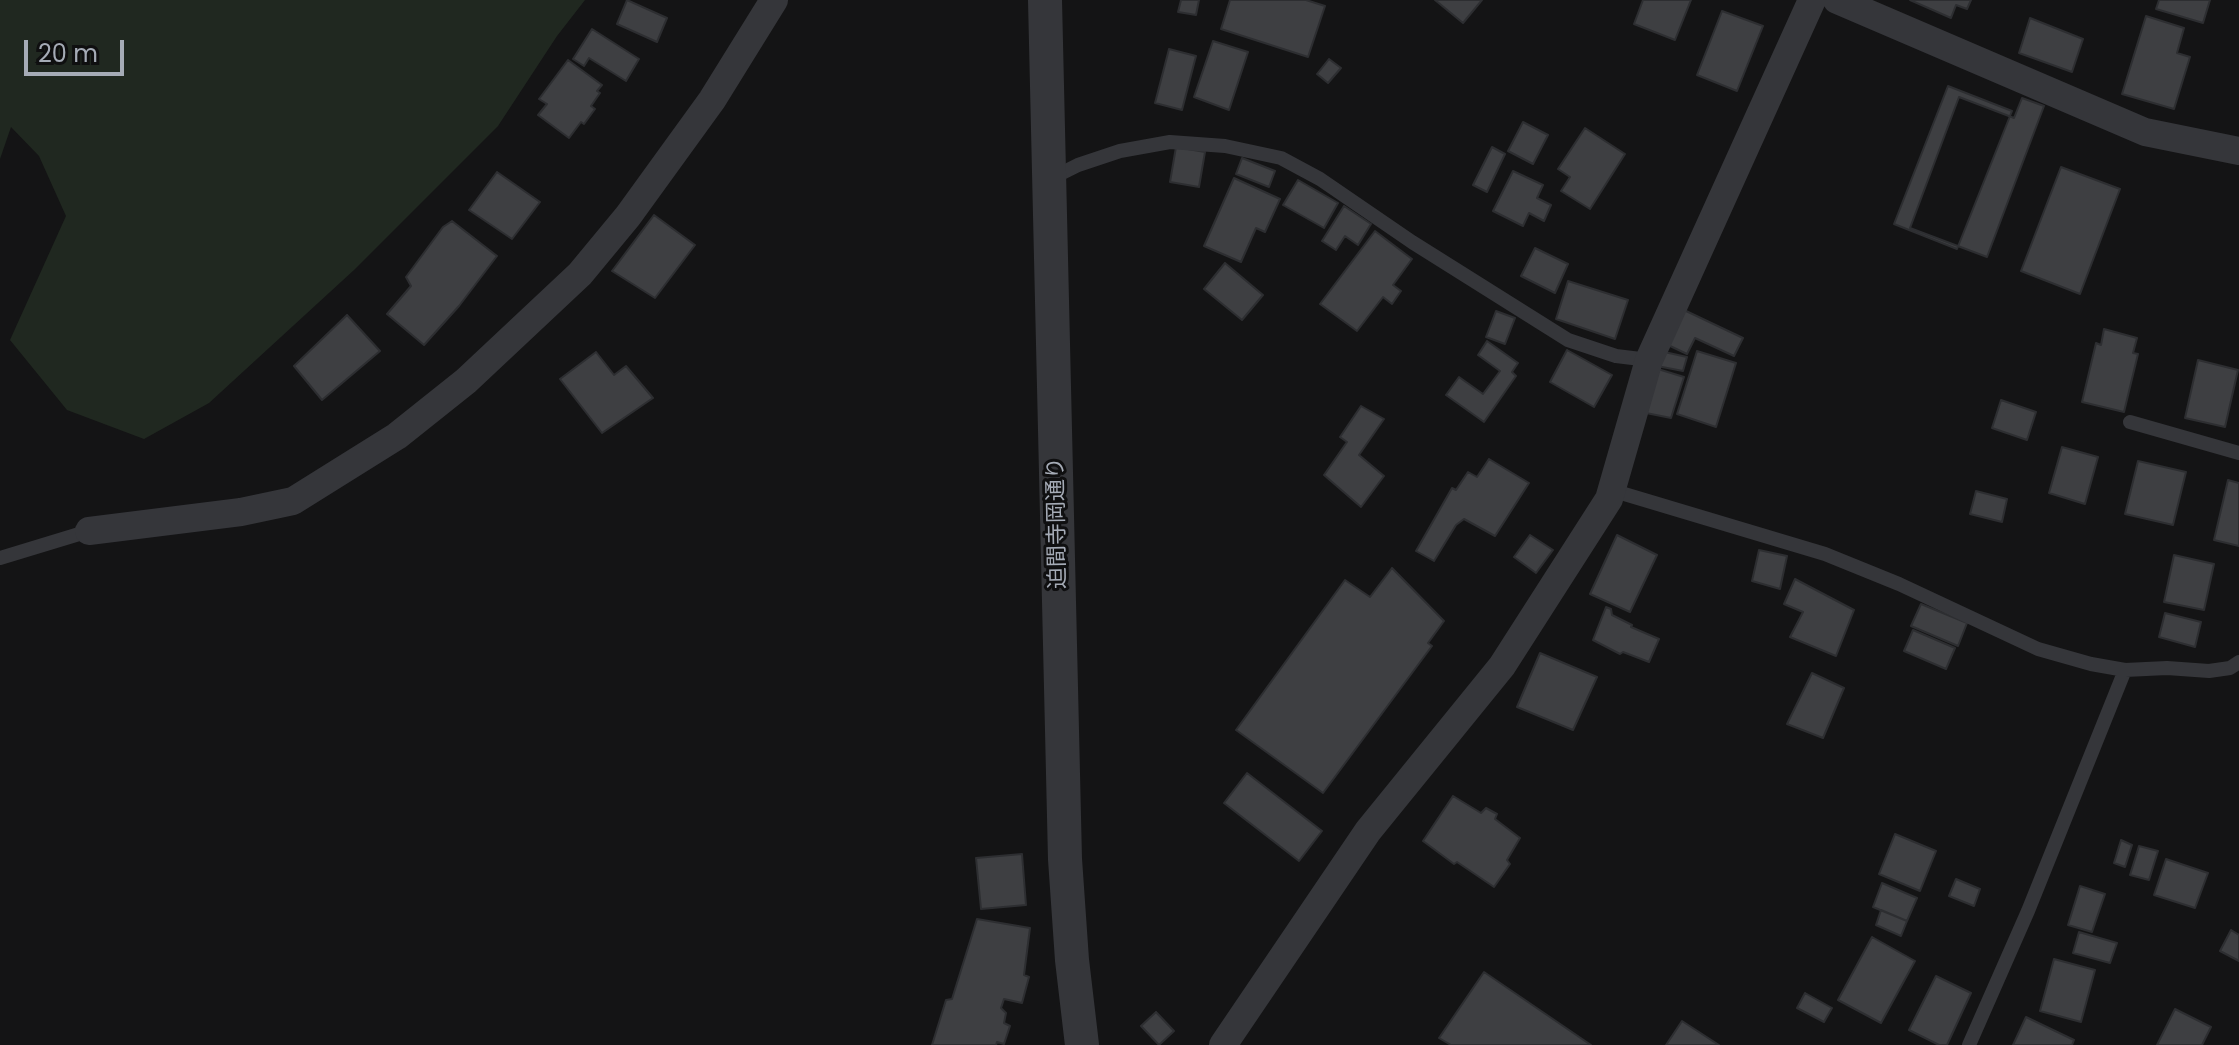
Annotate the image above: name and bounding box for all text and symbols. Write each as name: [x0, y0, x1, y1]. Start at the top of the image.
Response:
scale bar: [28, 24, 128, 74]
text: 20 m: [38, 37, 98, 70]
street label: 迫間寺岡通り: [1044, 457, 1072, 589]

